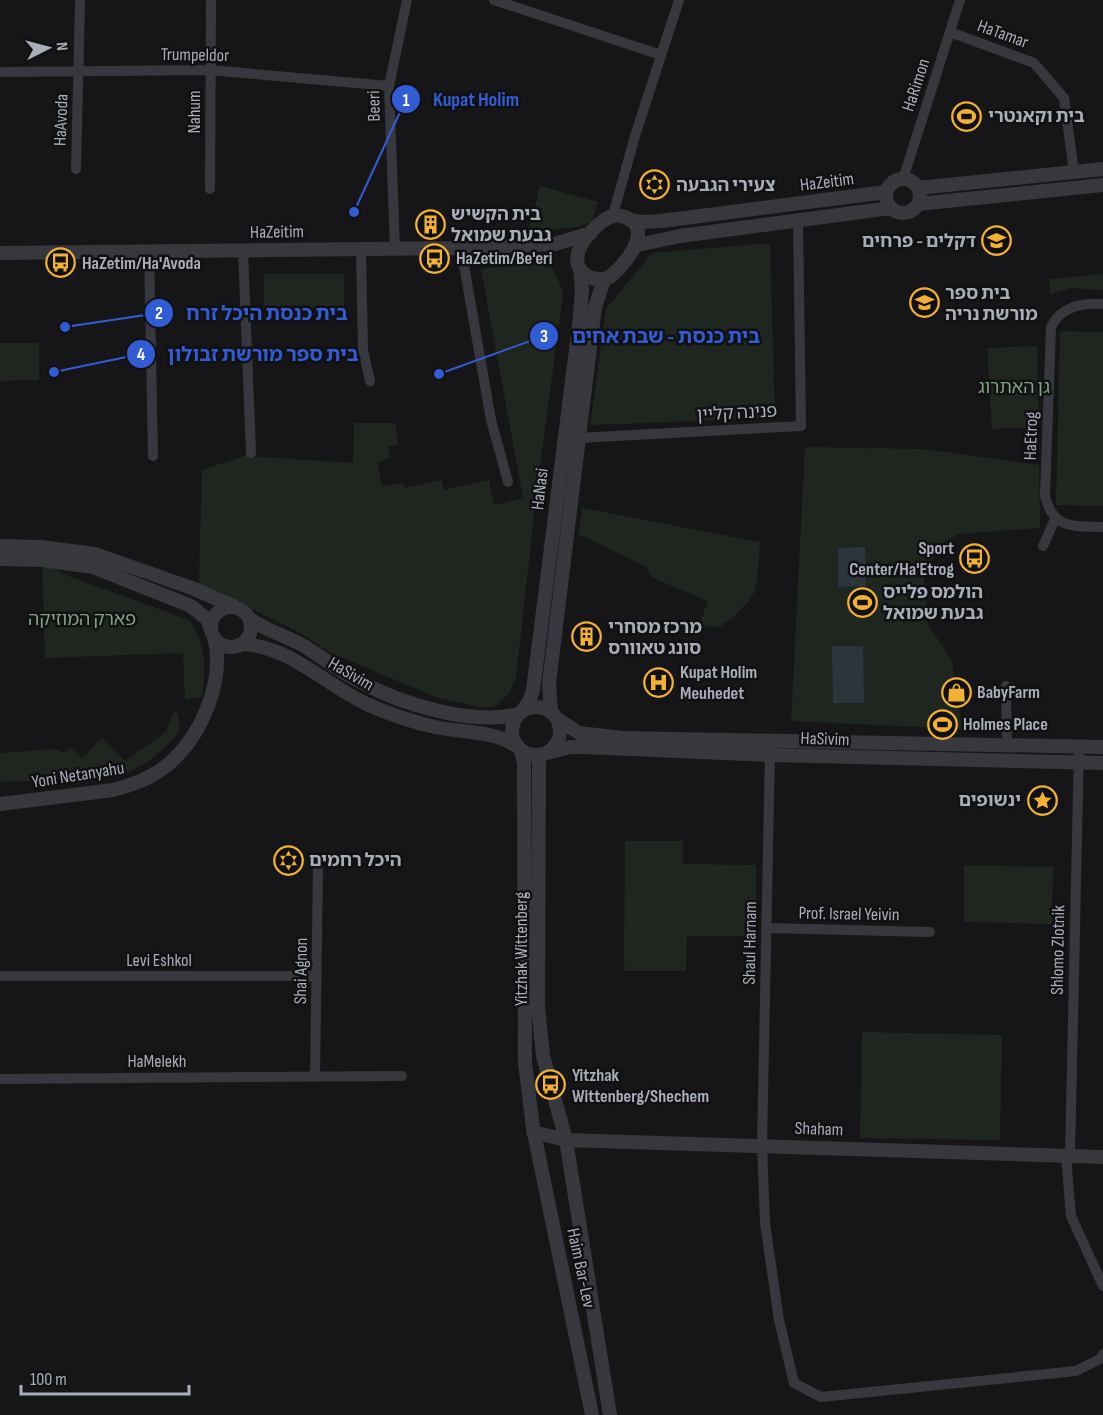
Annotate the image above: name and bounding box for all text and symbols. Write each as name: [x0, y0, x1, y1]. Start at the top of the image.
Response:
street label: HaTamar: [975, 15, 1031, 53]
north arrow: [18, 18, 78, 78]
text: N: [52, 41, 71, 52]
street label: Trumpeldor: [161, 44, 229, 66]
street label: HaRimon: [898, 56, 934, 114]
callout: Kupat Holim: [391, 80, 531, 118]
text: Kupat Holim: [433, 88, 519, 112]
street label: Beeri: [363, 90, 385, 122]
text: 1: [402, 90, 410, 111]
street label: Nahum: [184, 91, 205, 133]
street label: HaAvoda: [50, 93, 72, 146]
sports icon: בית וקאנטרי: [951, 100, 983, 132]
place label: בית וקאנטרי: [988, 106, 1085, 127]
street label: HaZeitim: [799, 168, 855, 196]
synagogue icon: צעירי הגבעה: [639, 169, 671, 201]
place label: צעירי הגבעה: [676, 175, 776, 196]
place label: בית הקשיש גבעת שמואל: [451, 204, 551, 246]
building icon: בית הקשיש גבעת שמואל: [414, 208, 446, 240]
street label: HaZeitim: [250, 221, 304, 243]
school or university icon: דקלים - פרחים: [981, 225, 1013, 257]
place label: דקלים - פרחים: [862, 231, 976, 252]
bus stop icon: HaZetim/Be'eri: [419, 242, 451, 274]
bus stop icon: HaZetim/Ha'Avoda: [45, 247, 77, 279]
place label: HaZetim/Be'eri: [456, 248, 552, 269]
place label: HaZetim/Ha'Avoda: [82, 253, 201, 274]
place label: בית ספר מורשת נריה: [945, 283, 1038, 325]
school or university icon: בית ספר מורשת נריה: [908, 287, 940, 319]
callout: בית כנסת היכל זרח: [144, 294, 359, 332]
text: בית כנסת היכל זרח: [186, 302, 348, 326]
text: 2: [155, 303, 163, 324]
callout: בית כנסת - שבת אחים: [529, 317, 772, 355]
text: בית כנסת - שבת אחים: [572, 325, 760, 349]
text: 3: [540, 326, 548, 347]
callout: בית ספר מורשת זבולון: [126, 335, 371, 373]
text: בית ספר מורשת זבולון: [167, 343, 359, 367]
text: 4: [137, 344, 146, 365]
park label: גן האתרוג: [978, 377, 1050, 398]
street label: פנינה קליין: [696, 400, 778, 426]
street label: HaEtrog: [1020, 411, 1042, 461]
street label: HaNasi: [527, 467, 553, 511]
place label: Sport Center/Ha'Etrog: [849, 538, 954, 580]
bus stop icon: Sport Center/Ha'Etrog: [959, 542, 991, 574]
place label: הולמס פלייס גבעת שמואל: [883, 582, 983, 624]
sports icon: הולמס פלייס גבעת שמואל: [846, 586, 878, 618]
park label: פארק המוזיקה: [28, 609, 136, 630]
place label: מרכז מסחרי סונג טאוורס: [608, 617, 702, 659]
building icon: מרכז מסחרי סונג טאוורס: [571, 621, 603, 653]
street label: HaSivim: [325, 653, 377, 695]
place label: Kupat Holim Meuhedet: [680, 662, 757, 704]
hospital icon: Kupat Holim Meuhedet: [643, 666, 675, 698]
shop icon: BabyFarm: [940, 676, 972, 708]
place label: BabyFarm: [977, 682, 1040, 703]
sports icon: Holmes Place: [926, 708, 958, 740]
place label: Holmes Place: [963, 714, 1048, 735]
street label: HaSivim: [800, 728, 850, 750]
street label: Yoni Netanyahu: [30, 757, 126, 793]
place icon: ינשופים: [1026, 784, 1058, 816]
place label: ינשופים: [958, 790, 1021, 811]
synagogue icon: היכל רחמים: [272, 844, 304, 876]
place label: היכל רחמים: [309, 850, 402, 871]
street label: Yitzhak Wittenberg: [511, 892, 532, 1006]
street label: Shaul Harnam: [739, 901, 761, 985]
street label: Prof. Israel Yeivin: [798, 903, 900, 925]
street label: Shlomo Zlotnik: [1047, 905, 1069, 995]
street label: Shai Agnon: [290, 938, 312, 1004]
street label: Levi Eshkol: [126, 950, 192, 971]
street label: HaMelekh: [127, 1051, 187, 1072]
place label: Yitzhak Wittenberg/Shechem: [572, 1065, 709, 1107]
bus stop icon: Yitzhak Wittenberg/Shechem: [535, 1069, 567, 1101]
street label: Shaham: [794, 1118, 844, 1140]
street label: Haim Bar-Lev: [562, 1226, 600, 1310]
scale bar: [21, 1358, 189, 1396]
text: 100 m: [30, 1369, 67, 1390]

